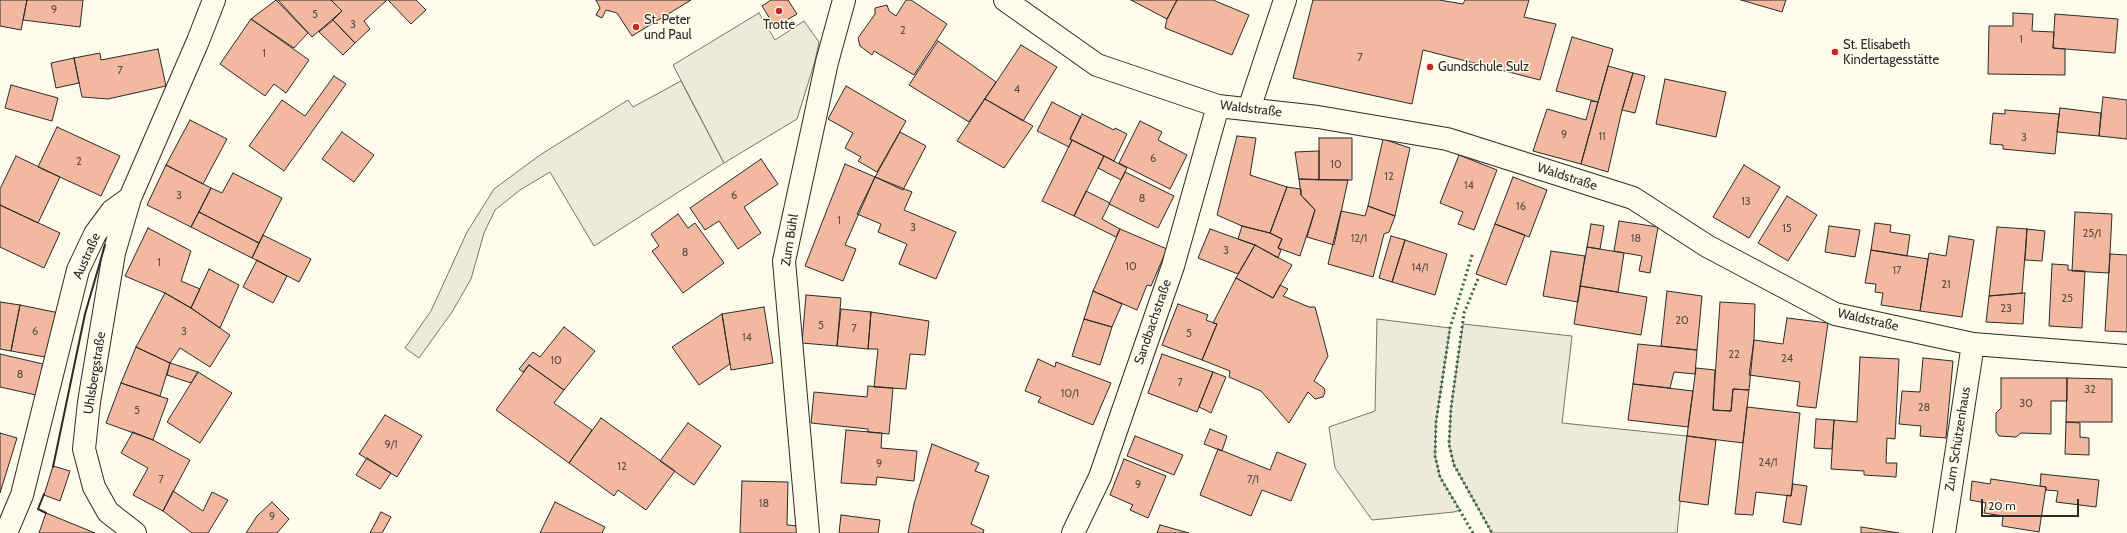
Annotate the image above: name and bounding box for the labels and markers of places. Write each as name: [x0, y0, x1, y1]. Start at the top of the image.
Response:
marker: Trotte: [774, 6, 784, 16]
place label: St. Peter und Paul: [644, 12, 692, 43]
place label: Trotte: [763, 17, 795, 33]
marker: St. Peter und Paul: [631, 22, 641, 32]
place label: St. Elisabeth Kindertagesstätte: [1843, 37, 1939, 68]
marker: St. Elisabeth Kindertagesstätte: [1830, 47, 1840, 57]
place label: Gundschule Sulz: [1438, 59, 1529, 75]
marker: Gundschule Sulz: [1425, 62, 1435, 72]

